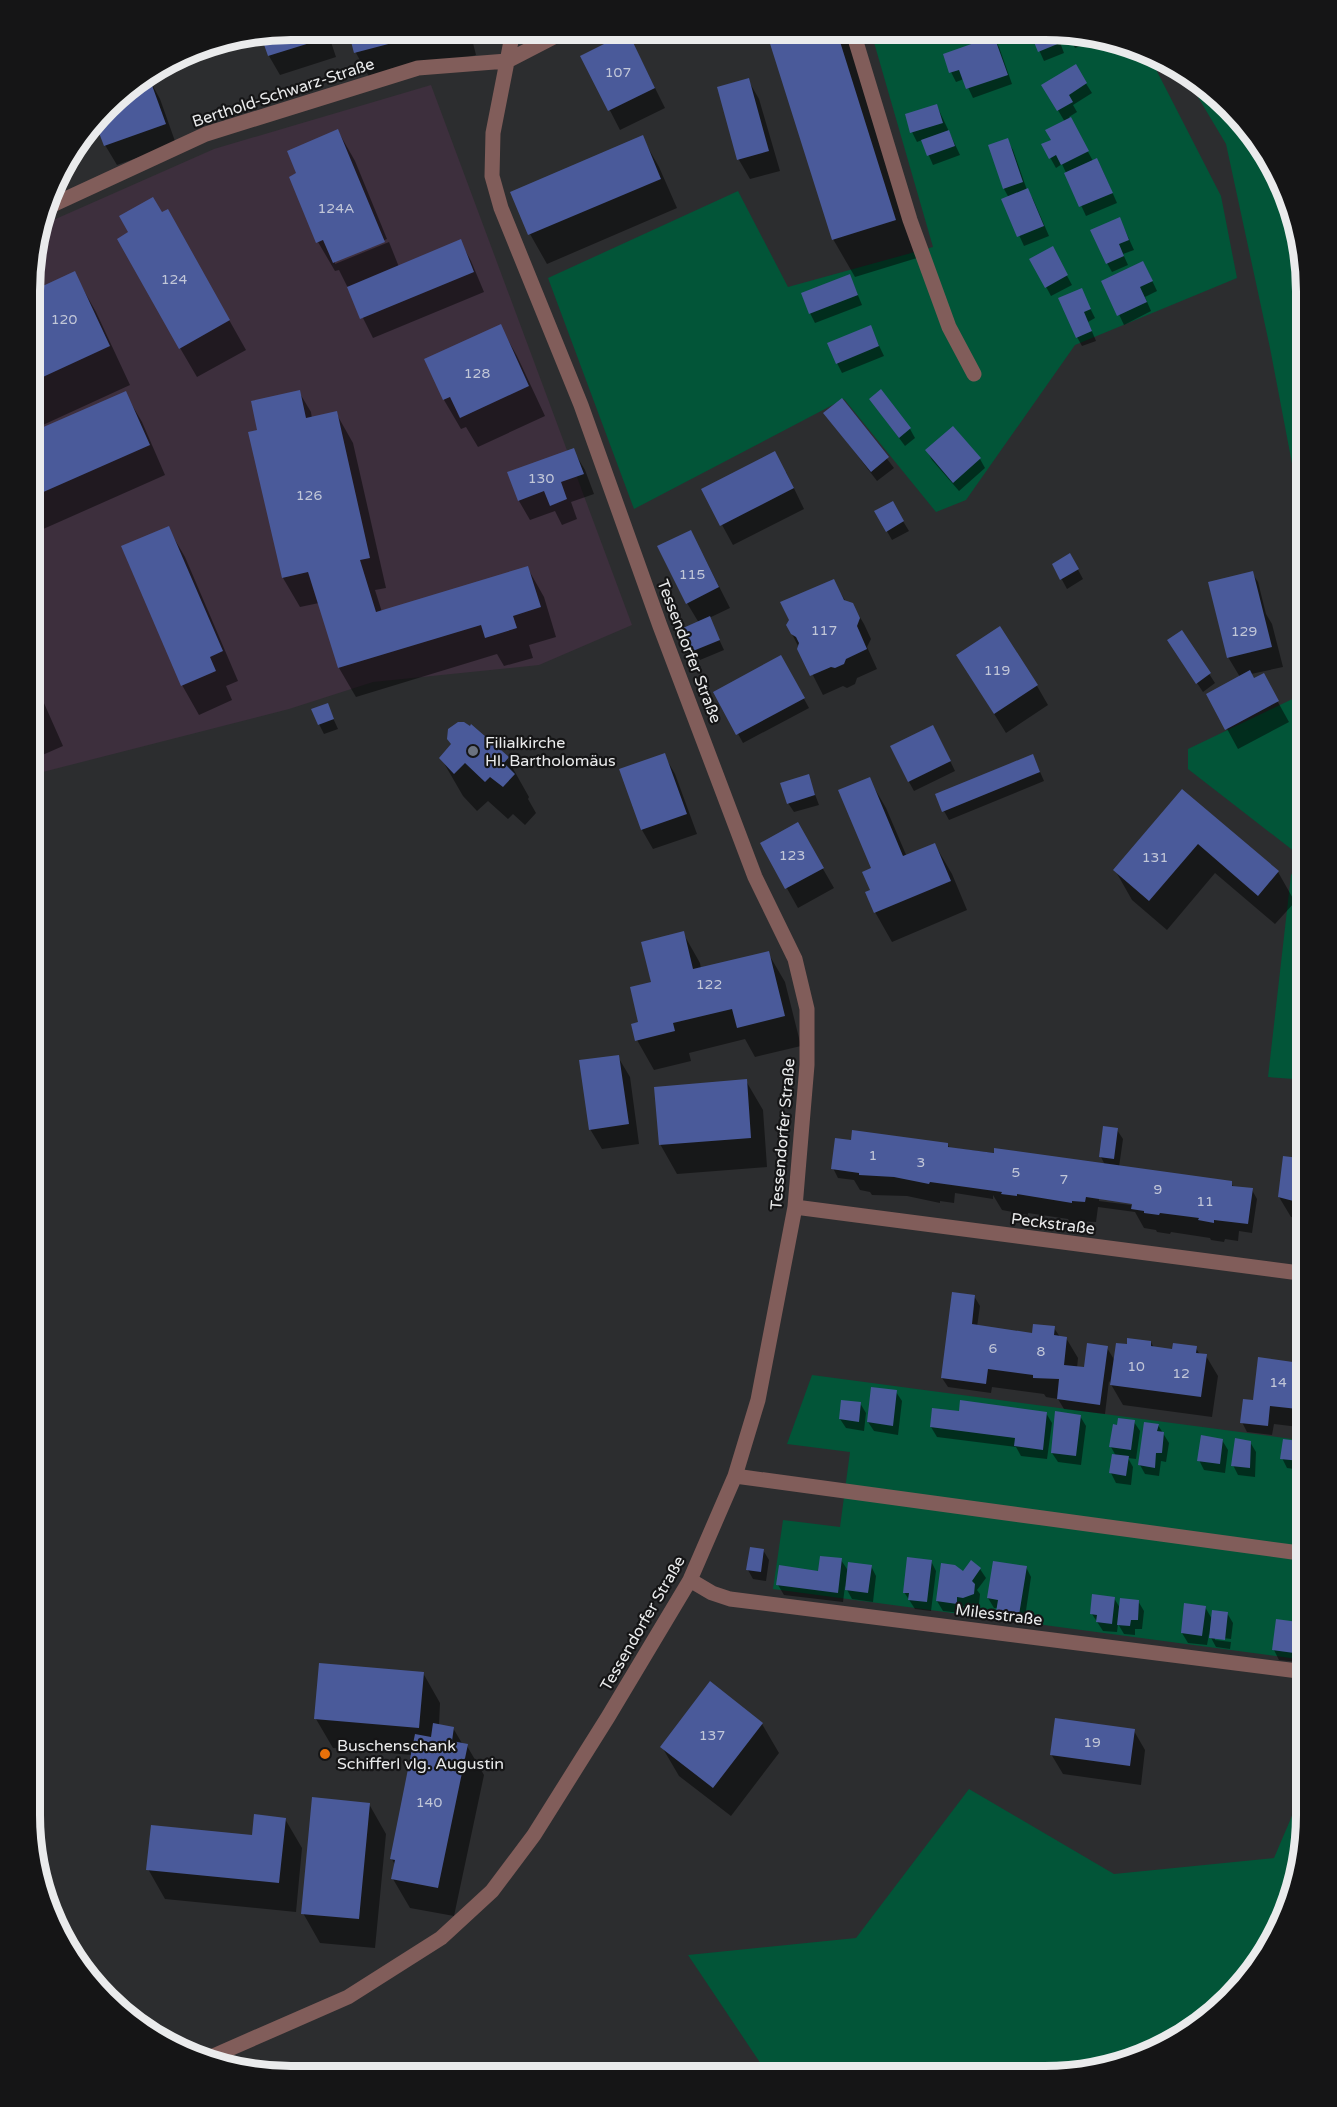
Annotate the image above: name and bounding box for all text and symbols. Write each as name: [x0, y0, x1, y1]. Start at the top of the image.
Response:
street label: Berthold-Schwarz-Straße: [190, 54, 377, 132]
house number: 107: [605, 64, 631, 81]
house number: 124A: [318, 200, 354, 217]
house number: 124: [161, 271, 187, 288]
house number: 120: [51, 311, 77, 328]
house number: 128: [464, 365, 490, 382]
house number: 130: [528, 470, 554, 487]
house number: 126: [296, 487, 322, 504]
house number: 115: [679, 566, 705, 583]
street label: Tessendorfer Straße: [652, 577, 726, 726]
house number: 117: [811, 622, 837, 639]
house number: 129: [1231, 623, 1257, 640]
house number: 119: [984, 662, 1010, 679]
place label: Filialkirche Hl. Bartholomäus: [485, 733, 616, 771]
marker: Filialkirche Hl. Bartholomäus: [466, 744, 480, 758]
house number: 123: [779, 847, 805, 864]
house number: 131: [1142, 849, 1168, 866]
house number: 122: [696, 976, 722, 993]
street label: Tessendorfer Straße: [766, 1057, 800, 1211]
house number: 1: [869, 1147, 877, 1164]
house number: 3: [917, 1154, 925, 1171]
house number: 5: [1012, 1164, 1020, 1181]
house number: 7: [1060, 1171, 1068, 1188]
house number: 9: [1154, 1181, 1162, 1198]
house number: 11: [1196, 1193, 1214, 1210]
street label: Peckstraße: [1010, 1209, 1096, 1239]
house number: 6: [989, 1340, 998, 1357]
house number: 8: [1037, 1343, 1046, 1360]
house number: 10: [1127, 1358, 1145, 1375]
house number: 12: [1172, 1365, 1190, 1382]
house number: 14: [1269, 1374, 1287, 1391]
street label: Tessendorfer Straße: [596, 1553, 690, 1694]
street label: Milesstraße: [954, 1600, 1044, 1630]
house number: 137: [699, 1727, 725, 1744]
house number: 19: [1083, 1734, 1101, 1751]
place label: Buschenschank Schifferl vlg. Augustin: [337, 1736, 504, 1774]
marker: Buschenschank Schifferl vlg. Augustin: [318, 1747, 332, 1761]
house number: 140: [416, 1794, 442, 1811]

